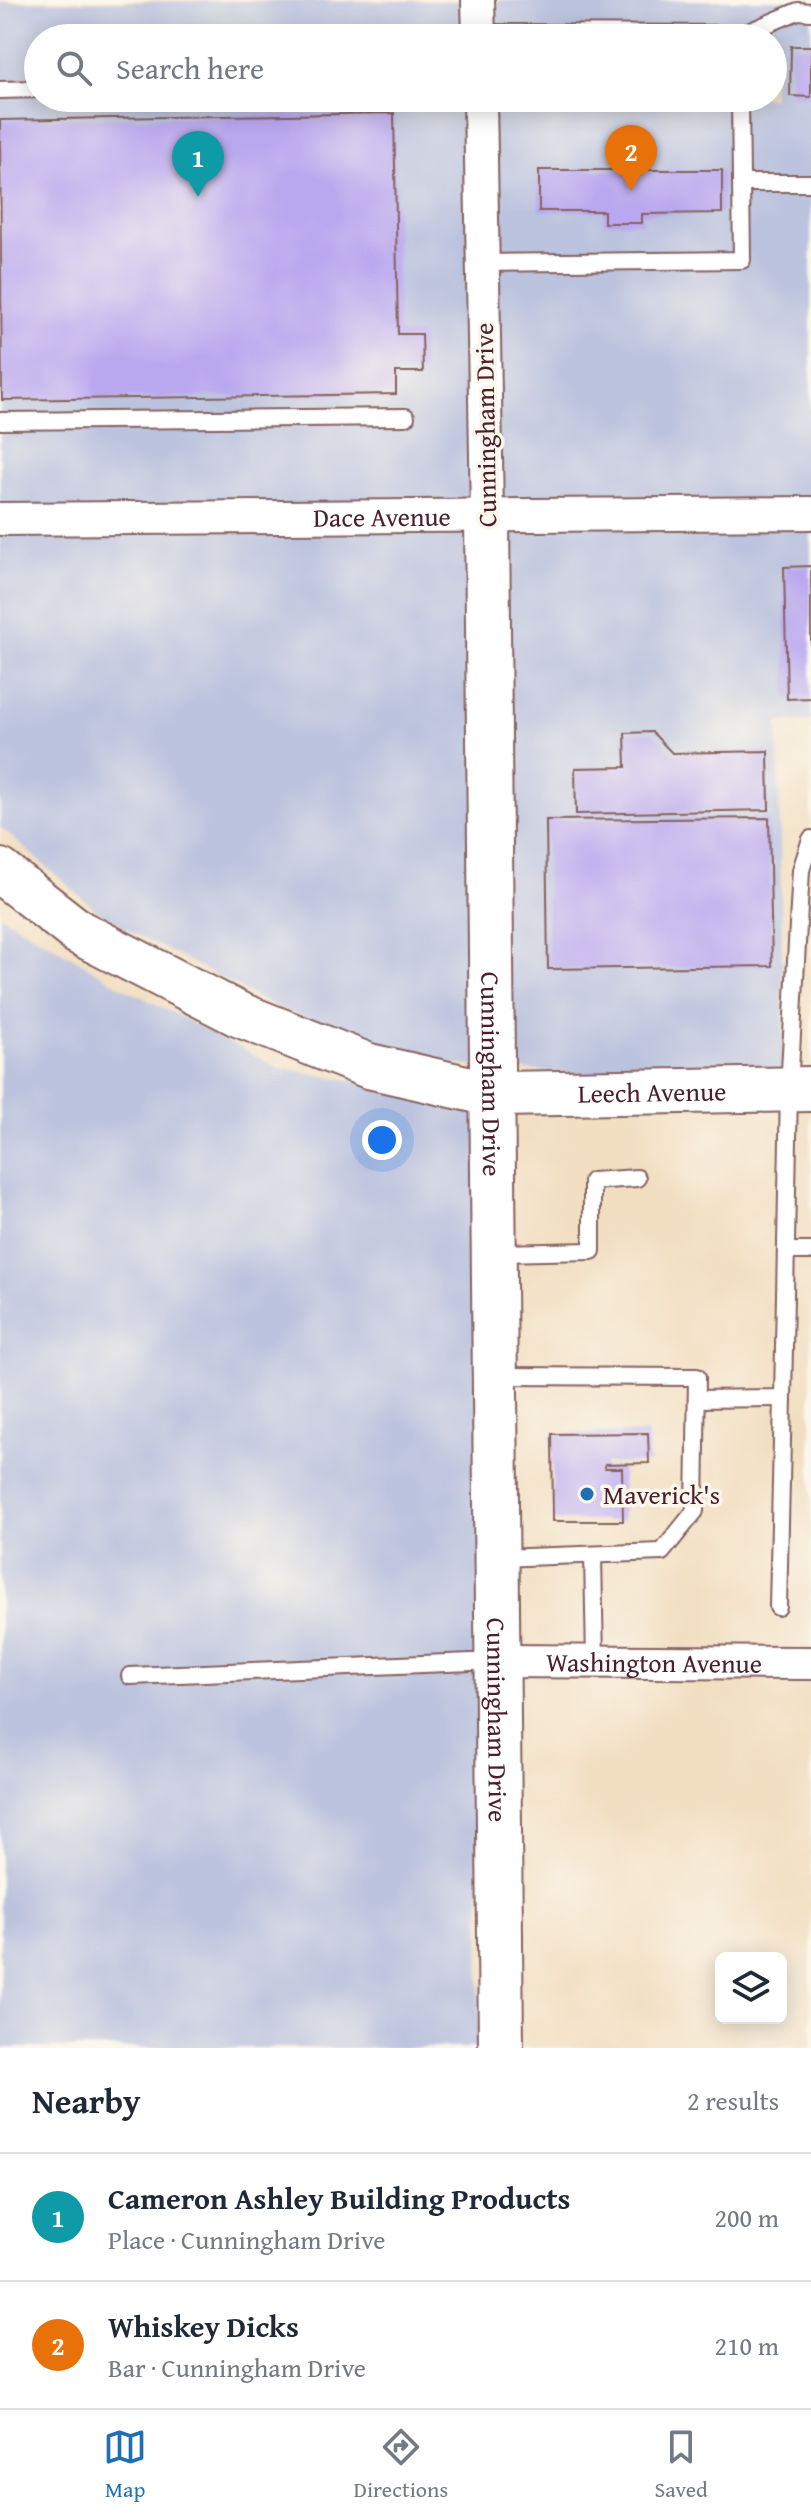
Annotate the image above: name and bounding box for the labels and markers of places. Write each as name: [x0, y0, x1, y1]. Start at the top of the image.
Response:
pin: 2: [605, 125, 657, 191]
pin: 1: [172, 131, 224, 197]
place label: Maverick's: [603, 1475, 720, 1514]
marker: Maverick's: [578, 1485, 596, 1503]

